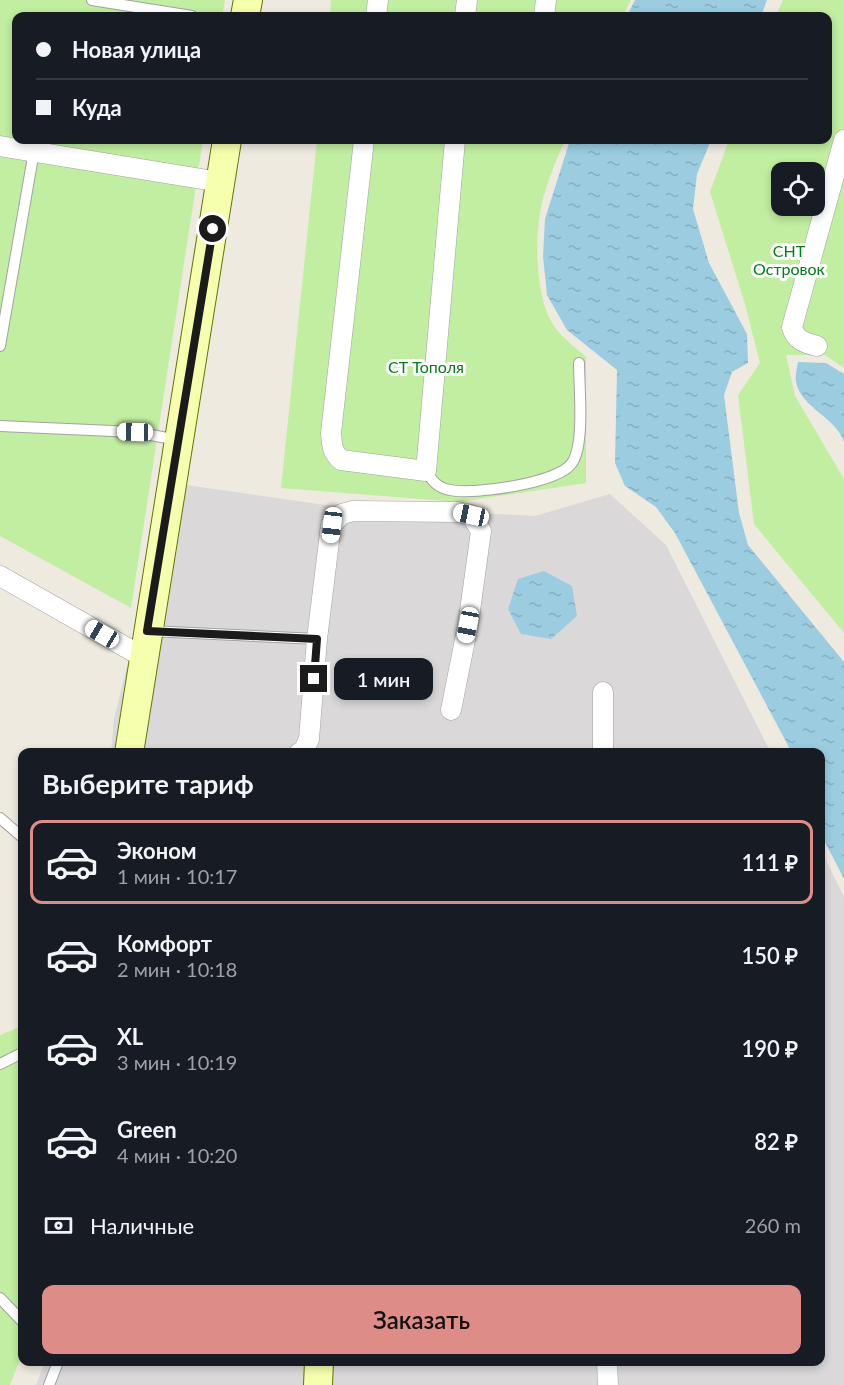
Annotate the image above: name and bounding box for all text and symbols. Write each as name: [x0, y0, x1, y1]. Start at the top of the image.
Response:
text: Новая улица: [72, 36, 201, 63]
text: Куда: [72, 94, 122, 121]
map controls: [771, 162, 825, 216]
button: locate: [771, 162, 825, 216]
route start: [199, 215, 226, 242]
park label: СНТ Островок: [753, 241, 826, 278]
park label: СТ Тополя: [388, 357, 464, 376]
car: [117, 423, 153, 441]
car: [452, 502, 490, 528]
car: [321, 506, 343, 544]
car: [456, 606, 480, 644]
car: [82, 617, 122, 651]
callout: 1 мин: [335, 658, 434, 700]
route end: [300, 665, 327, 692]
text: 1 мин: [357, 667, 410, 691]
text: Выберите тариф: [42, 767, 254, 800]
icon: car: [45, 835, 99, 889]
text: Эконом: [117, 837, 197, 864]
text: 111 ₽: [741, 849, 798, 876]
text: 1 мин · 10:17: [117, 864, 237, 888]
icon: car: [45, 928, 99, 982]
text: Комфорт: [117, 930, 212, 957]
text: 150 ₽: [741, 942, 798, 969]
text: 2 мин · 10:18: [117, 957, 237, 981]
icon: car: [45, 1021, 99, 1075]
text: XL: [117, 1023, 143, 1050]
text: 190 ₽: [741, 1035, 798, 1062]
text: 3 мин · 10:19: [117, 1050, 237, 1074]
icon: car: [45, 1114, 99, 1168]
text: Green: [117, 1116, 177, 1143]
text: 82 ₽: [754, 1128, 798, 1155]
text: 4 мин · 10:20: [117, 1143, 237, 1167]
icon: cash: [42, 1209, 75, 1242]
text: Наличные: [90, 1212, 194, 1239]
text: 260 m: [745, 1213, 801, 1237]
button: Заказать: [42, 1285, 801, 1354]

